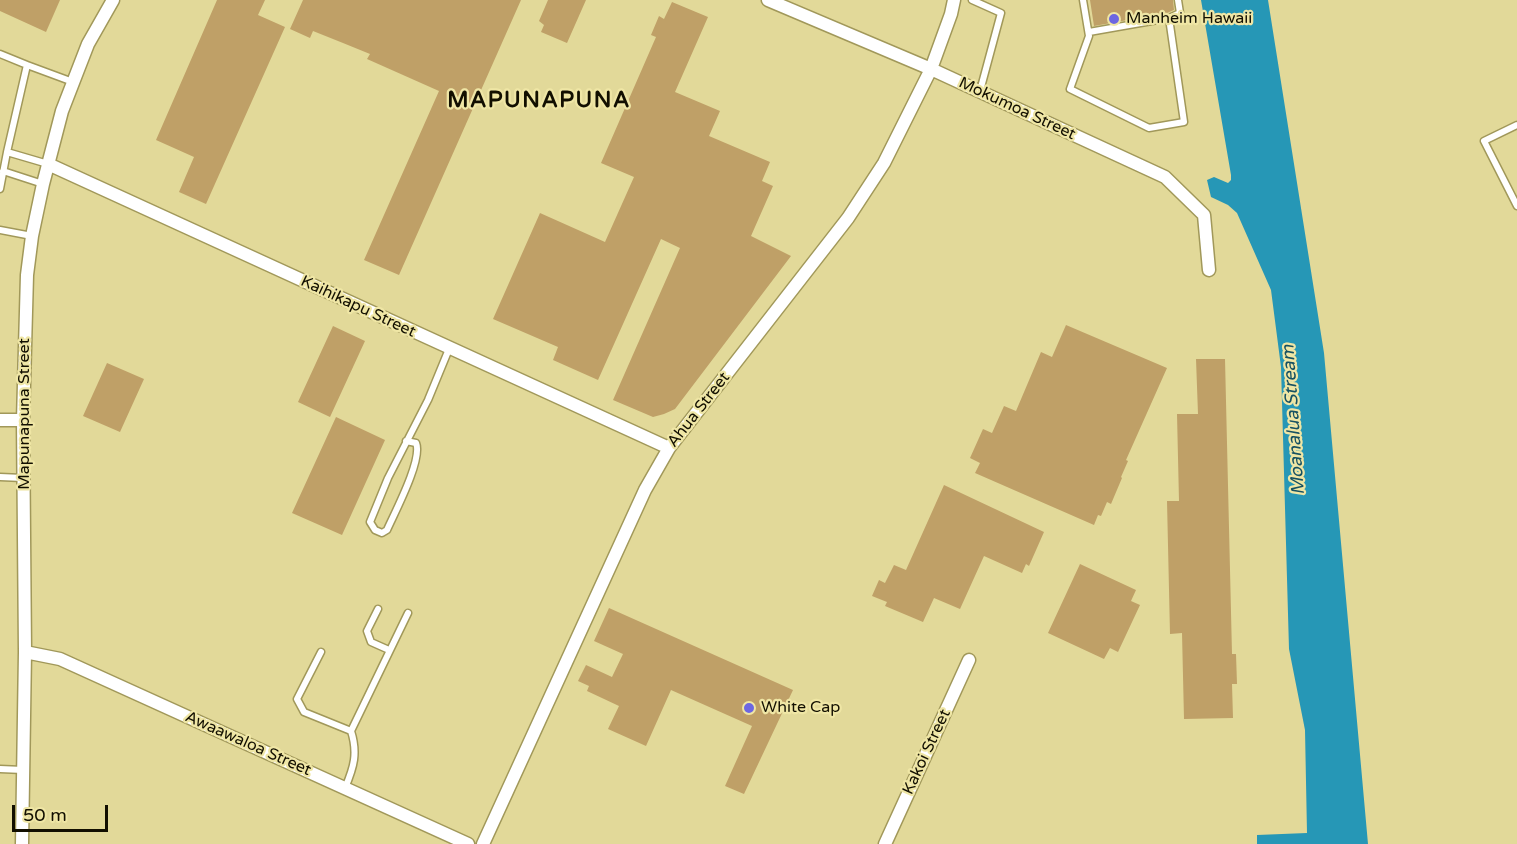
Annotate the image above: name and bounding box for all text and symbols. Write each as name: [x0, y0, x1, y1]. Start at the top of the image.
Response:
place label: Manheim Hawaii: [1126, 9, 1252, 29]
marker: Manheim Hawaii: [1107, 12, 1121, 26]
street label: Mokumoa Street: [956, 74, 1078, 144]
district label: MAPUNAPUNA: [447, 88, 631, 114]
street label: Kaihikapu Street: [297, 272, 419, 342]
street label: Mapunapuna Street: [15, 338, 35, 490]
water label: Moanalua Stream: [1278, 344, 1310, 496]
street label: Ahua Street: [664, 369, 734, 451]
place label: White Cap: [761, 698, 840, 718]
marker: White Cap: [742, 701, 756, 715]
street label: Kakoi Street: [899, 706, 955, 798]
street label: Awaawaloa Street: [182, 708, 314, 780]
scale bar: [15, 793, 111, 831]
text: 50 m: [23, 804, 67, 826]

